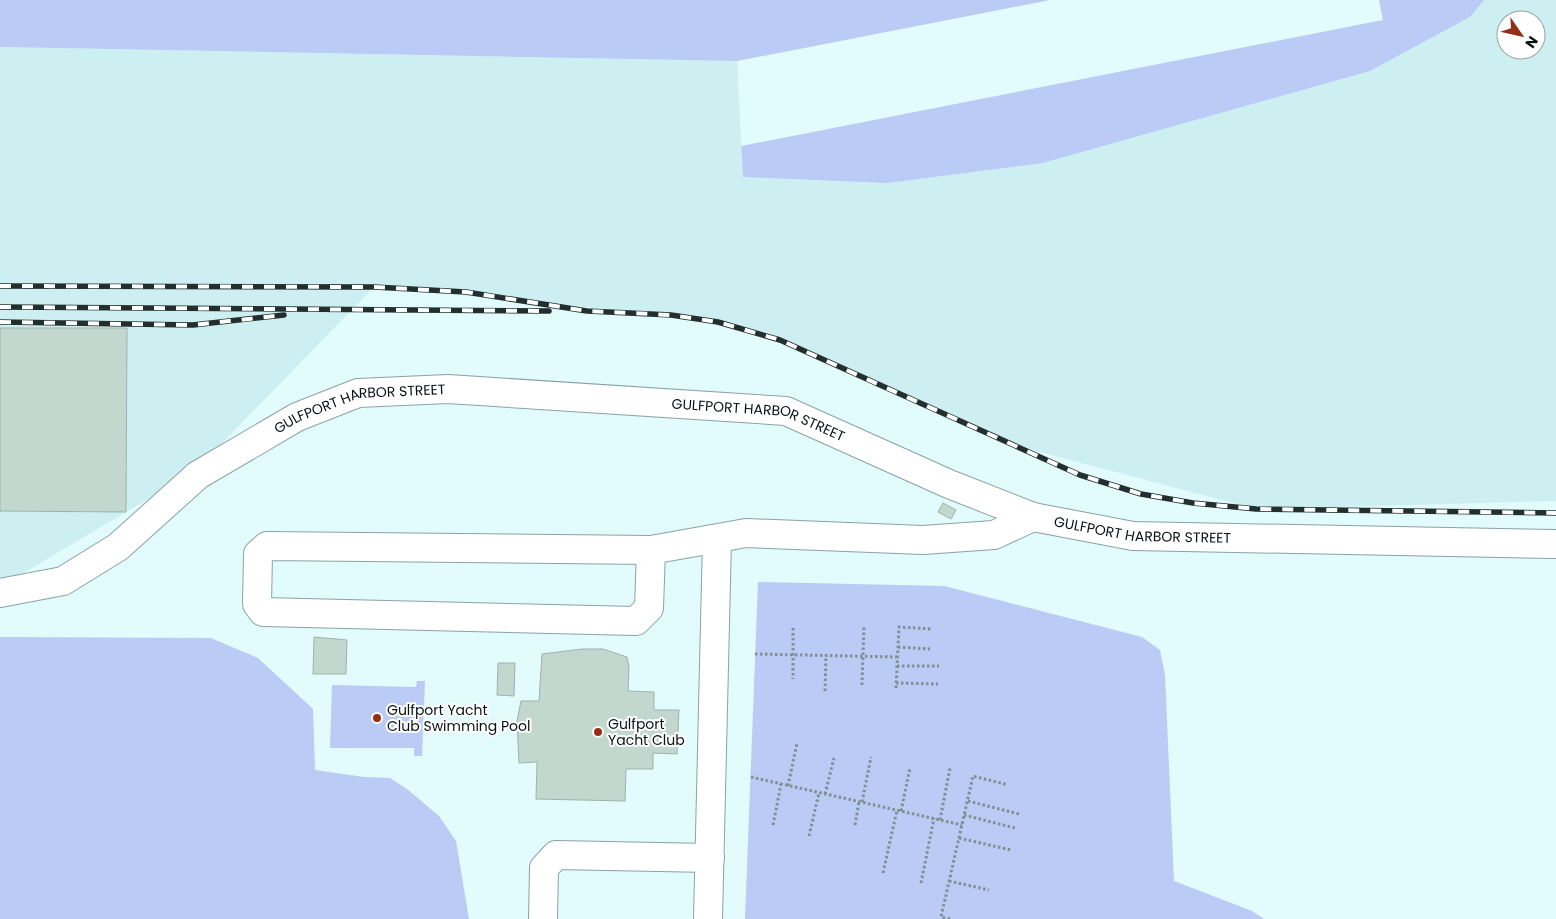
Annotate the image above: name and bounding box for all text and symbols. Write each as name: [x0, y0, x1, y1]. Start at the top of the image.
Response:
north arrow: [1496, 10, 1546, 60]
text: N: [1521, 32, 1543, 52]
street label: GULFPORT HARBOR STREET: [270, 379, 446, 438]
street label: GULFPORT HARBOR STREET: [671, 394, 849, 446]
street label: GULFPORT HARBOR STREET: [1052, 511, 1232, 548]
place label: Gulfport Yacht Club Swimming Pool: [387, 700, 530, 736]
marker: Gulfport Yacht Club Swimming Pool: [371, 712, 383, 724]
place label: Gulfport Yacht Club: [608, 714, 685, 750]
marker: Gulfport Yacht Club: [592, 726, 604, 738]

